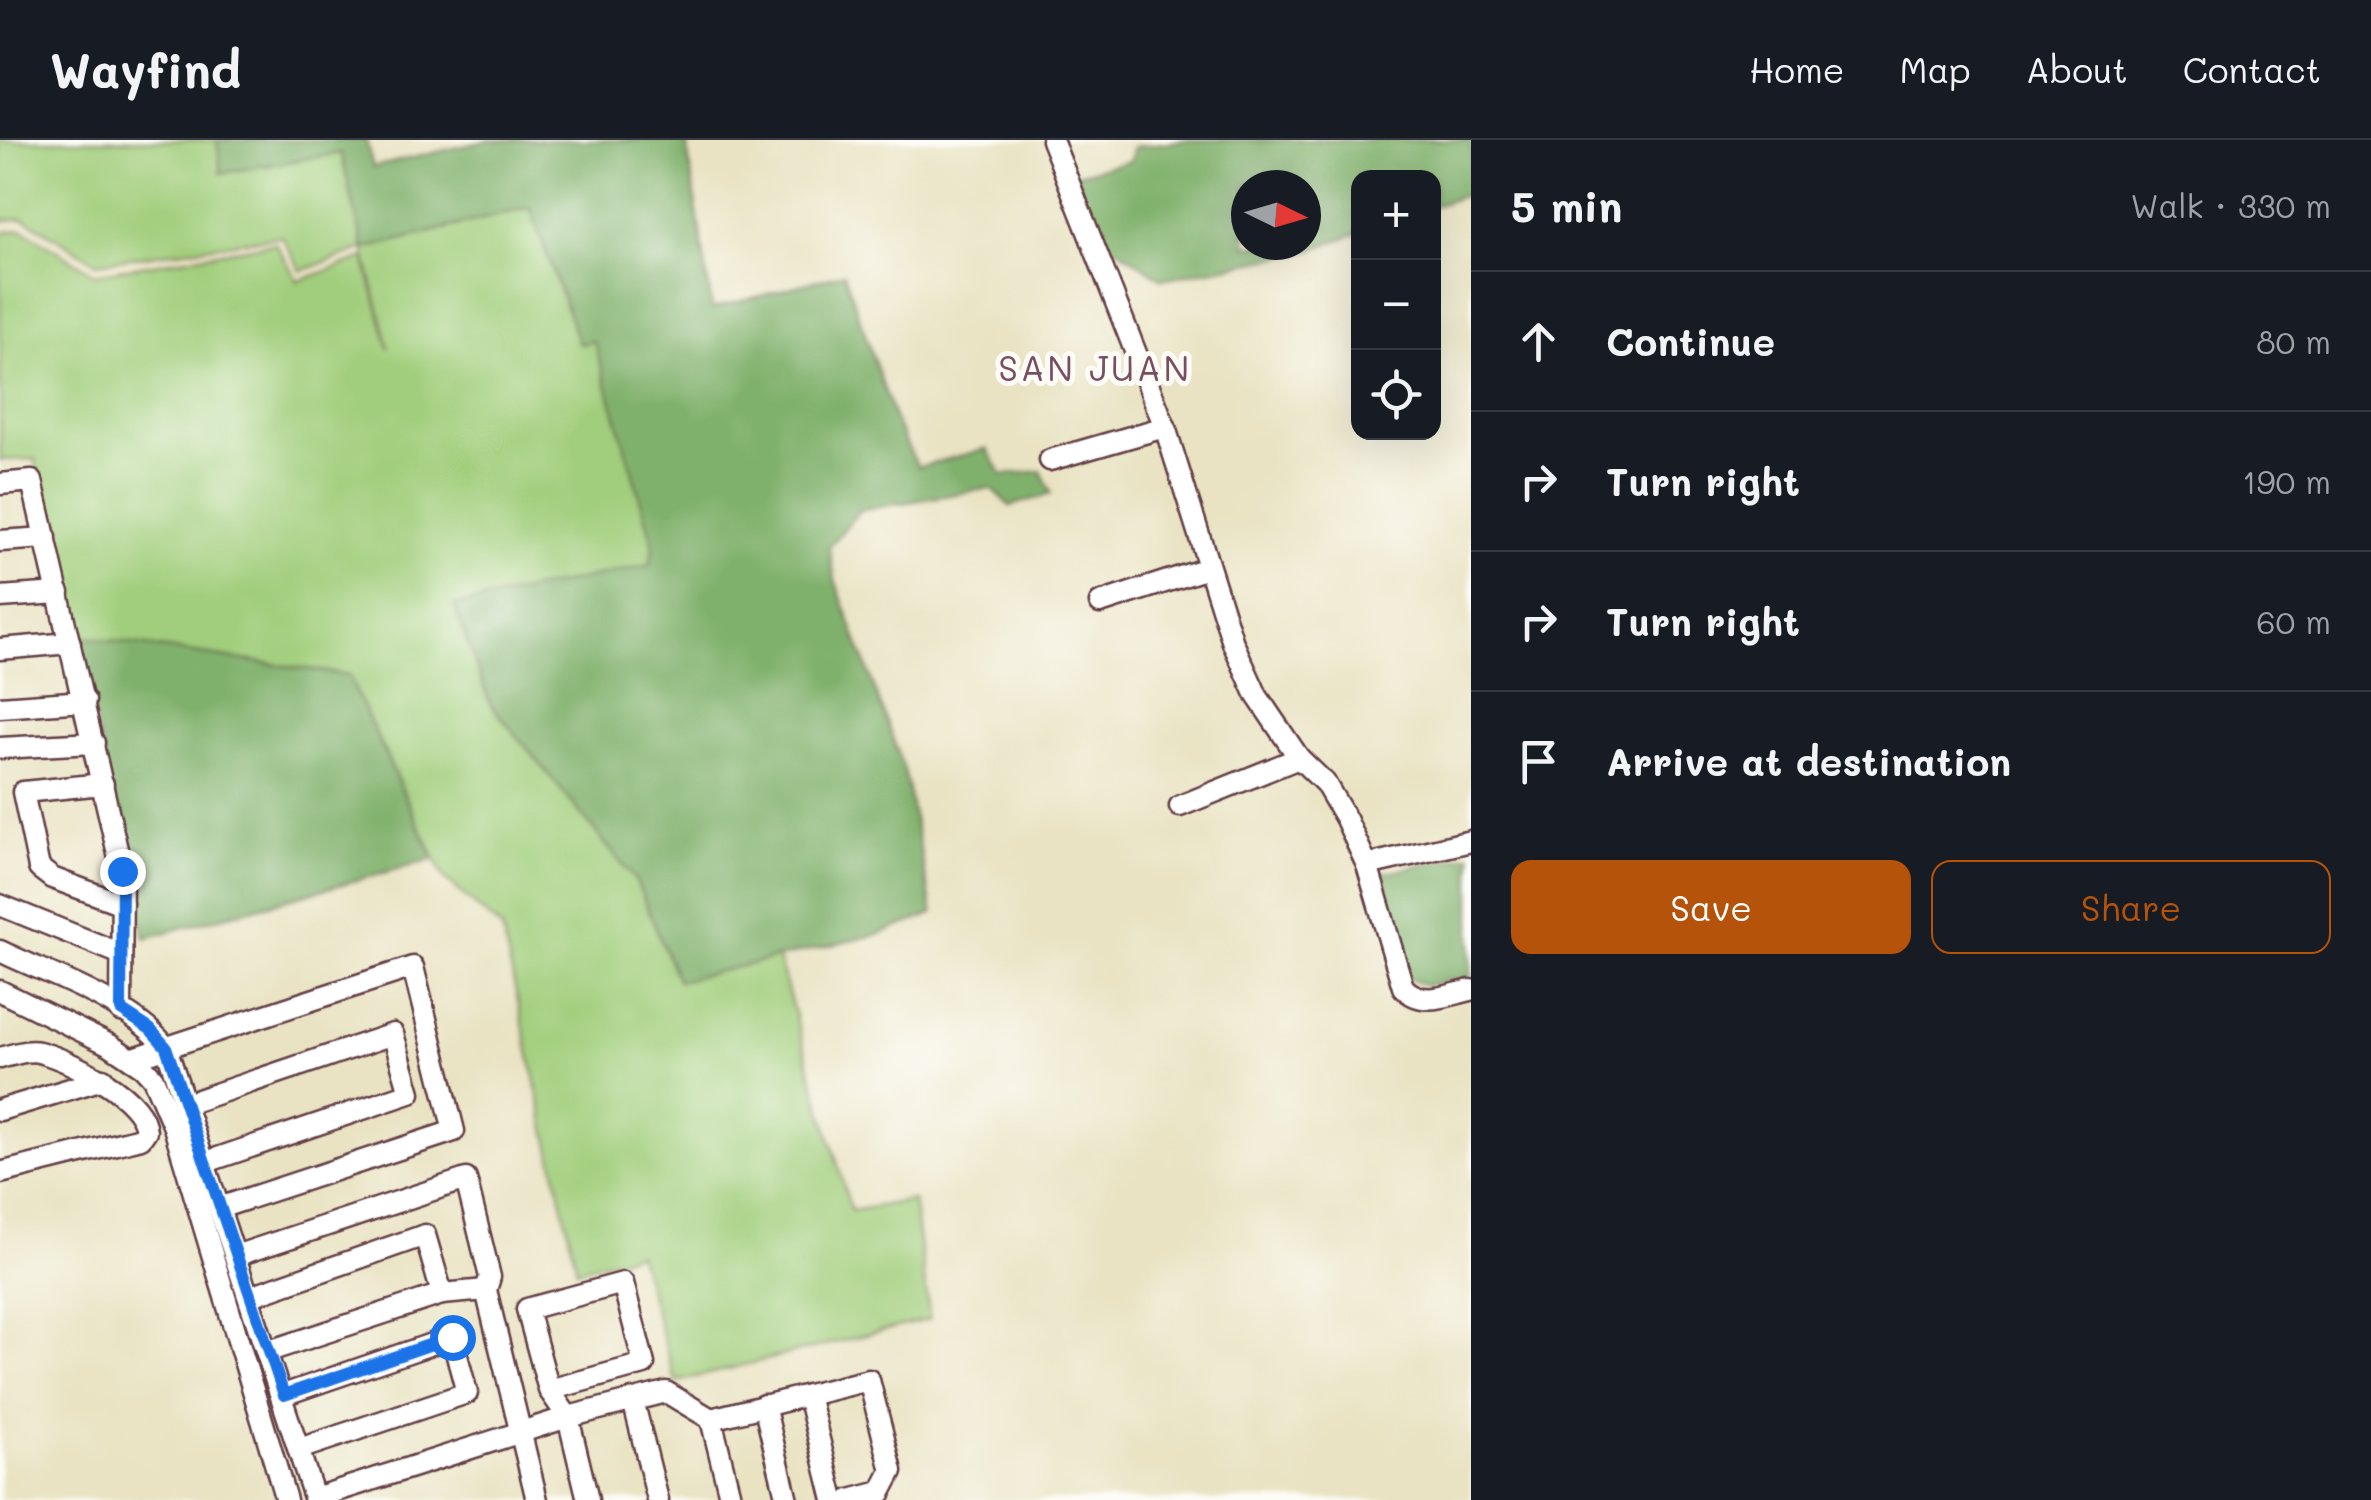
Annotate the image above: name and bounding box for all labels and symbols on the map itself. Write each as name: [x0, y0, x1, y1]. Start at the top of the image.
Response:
north arrow: [1231, 170, 1321, 260]
district label: SAN JUAN: [998, 344, 1192, 390]
route end: [100, 849, 146, 895]
route start: [430, 1315, 476, 1361]

